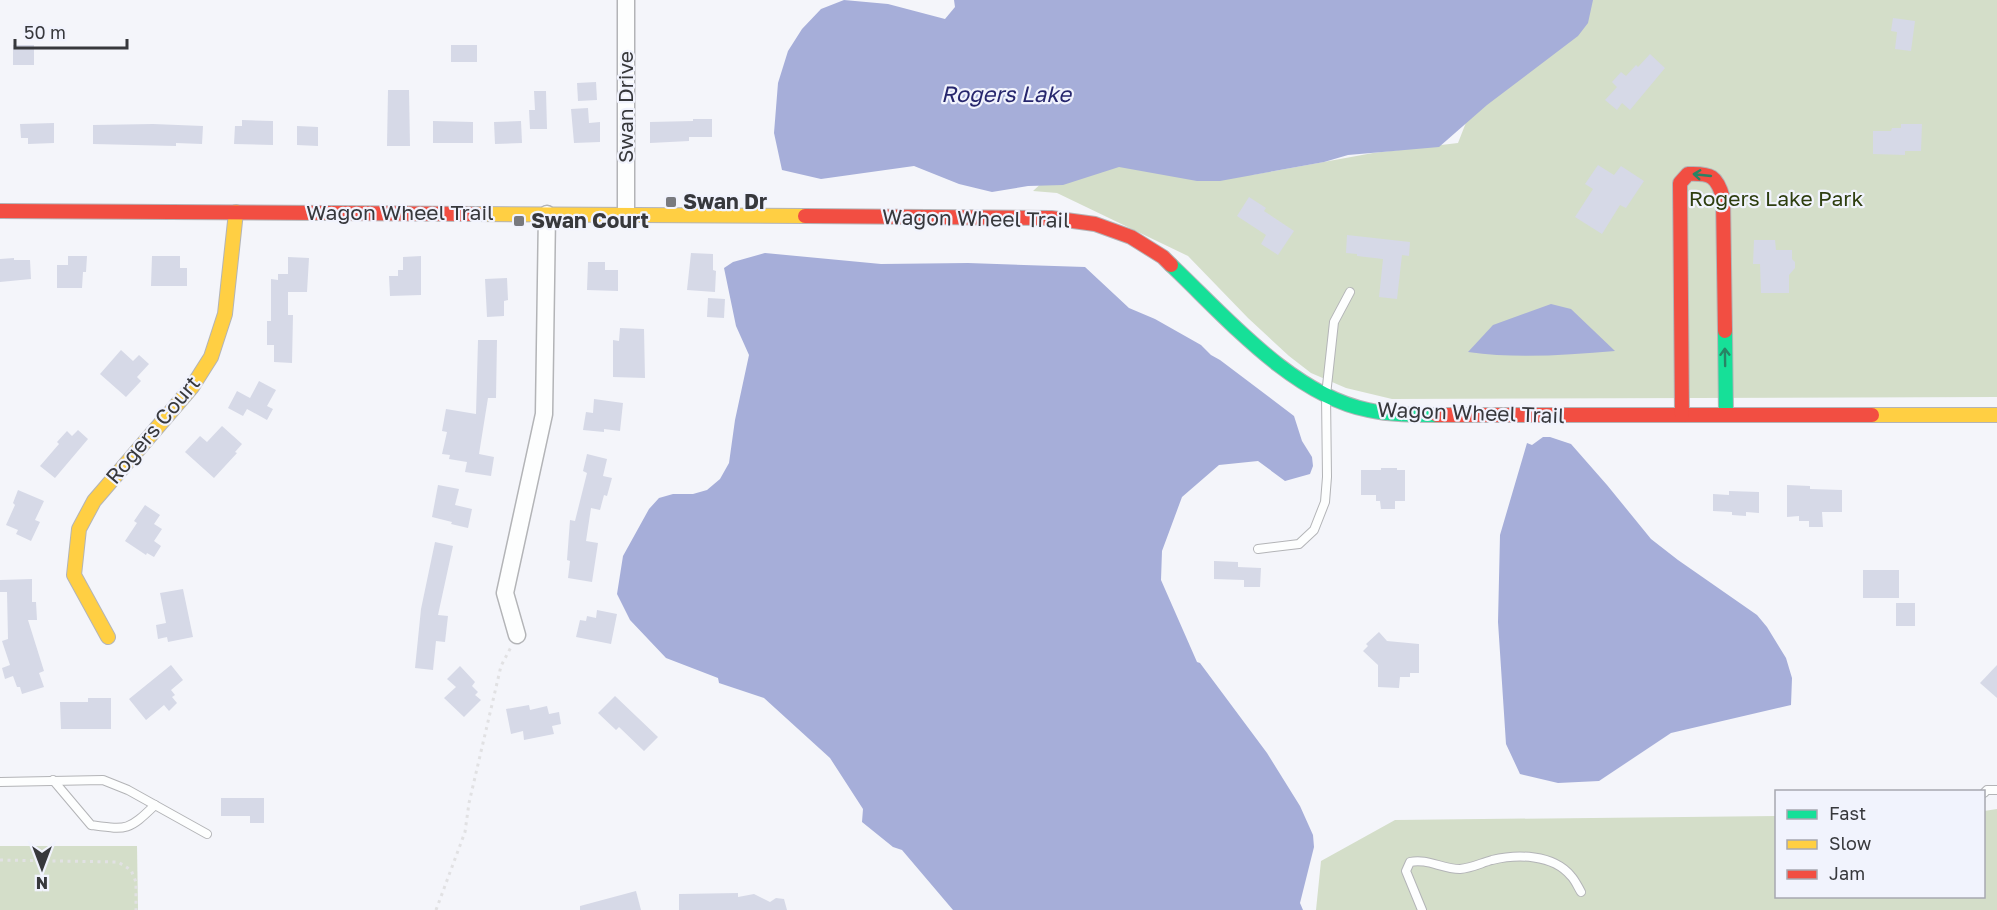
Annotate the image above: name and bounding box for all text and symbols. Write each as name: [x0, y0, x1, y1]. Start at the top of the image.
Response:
scale bar: [15, 12, 128, 50]
text: 50 m: [24, 21, 66, 43]
street label: Swan Drive: [612, 51, 638, 163]
water label: Rogers Lake: [941, 80, 1073, 107]
one-way arrow: [1692, 169, 1712, 180]
park label: Rogers Lake Park: [1689, 185, 1863, 211]
place label: Swan Dr: [683, 188, 767, 214]
marker: Swan Dr: [664, 195, 678, 209]
street label: Wagon Wheel Trail: [306, 199, 494, 225]
street label: Wagon Wheel Trail: [882, 203, 1070, 233]
place label: Swan Court: [531, 207, 649, 233]
marker: Swan Court: [512, 214, 526, 228]
one-way arrow: [1719, 348, 1731, 367]
street label: Rogers Court: [100, 370, 205, 489]
street label: Wagon Wheel Trail: [1377, 396, 1565, 428]
legend: [1775, 790, 1985, 898]
text: Fast: [1829, 802, 1866, 824]
text: Slow: [1829, 832, 1872, 854]
north arrow: [12, 838, 72, 898]
text: Jam: [1829, 862, 1865, 884]
text: N: [36, 873, 48, 893]

